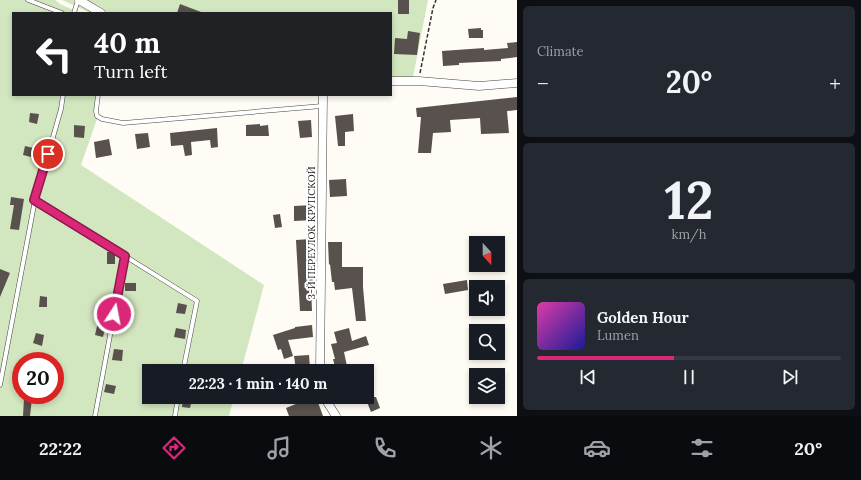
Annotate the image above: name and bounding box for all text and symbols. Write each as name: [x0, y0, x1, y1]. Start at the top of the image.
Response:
text: 40 m: [94, 25, 160, 61]
icon: left: [28, 28, 80, 80]
text: Climate: [537, 43, 584, 60]
text: Turn left: [94, 60, 167, 83]
text: 20°: [666, 63, 712, 101]
text: −: [537, 69, 549, 97]
text: +: [829, 69, 841, 97]
pin: [31, 137, 65, 171]
icon: arrive: [37, 143, 59, 165]
street label: 3-Й ПЕРЕУЛОК КРУПСКОЙ: [305, 166, 318, 300]
text: 12: [665, 167, 713, 233]
text: km/h: [671, 226, 707, 243]
north arrow: [469, 236, 505, 272]
map controls: [469, 236, 505, 404]
button: sound: [469, 280, 505, 316]
position arrow: [93, 293, 135, 335]
text: Golden Hour: [597, 308, 689, 327]
button: search: [469, 324, 505, 360]
text: Lumen: [597, 327, 639, 344]
speed limit sign: 20: [12, 352, 64, 404]
icon: previous: [577, 366, 599, 388]
icon: pause: [678, 366, 700, 388]
icon: next: [779, 366, 801, 388]
button: layers: [469, 368, 505, 404]
text: 22:23 · 1 min · 140 m: [189, 374, 327, 393]
icon: directions: [160, 434, 188, 462]
icon: music: [265, 434, 293, 462]
icon: phone: [371, 434, 399, 462]
icon: climate: [477, 434, 505, 462]
icon: car: [583, 434, 611, 462]
icon: filters: [688, 434, 716, 462]
text: 22:22: [39, 437, 82, 460]
text: 20°: [794, 437, 822, 460]

